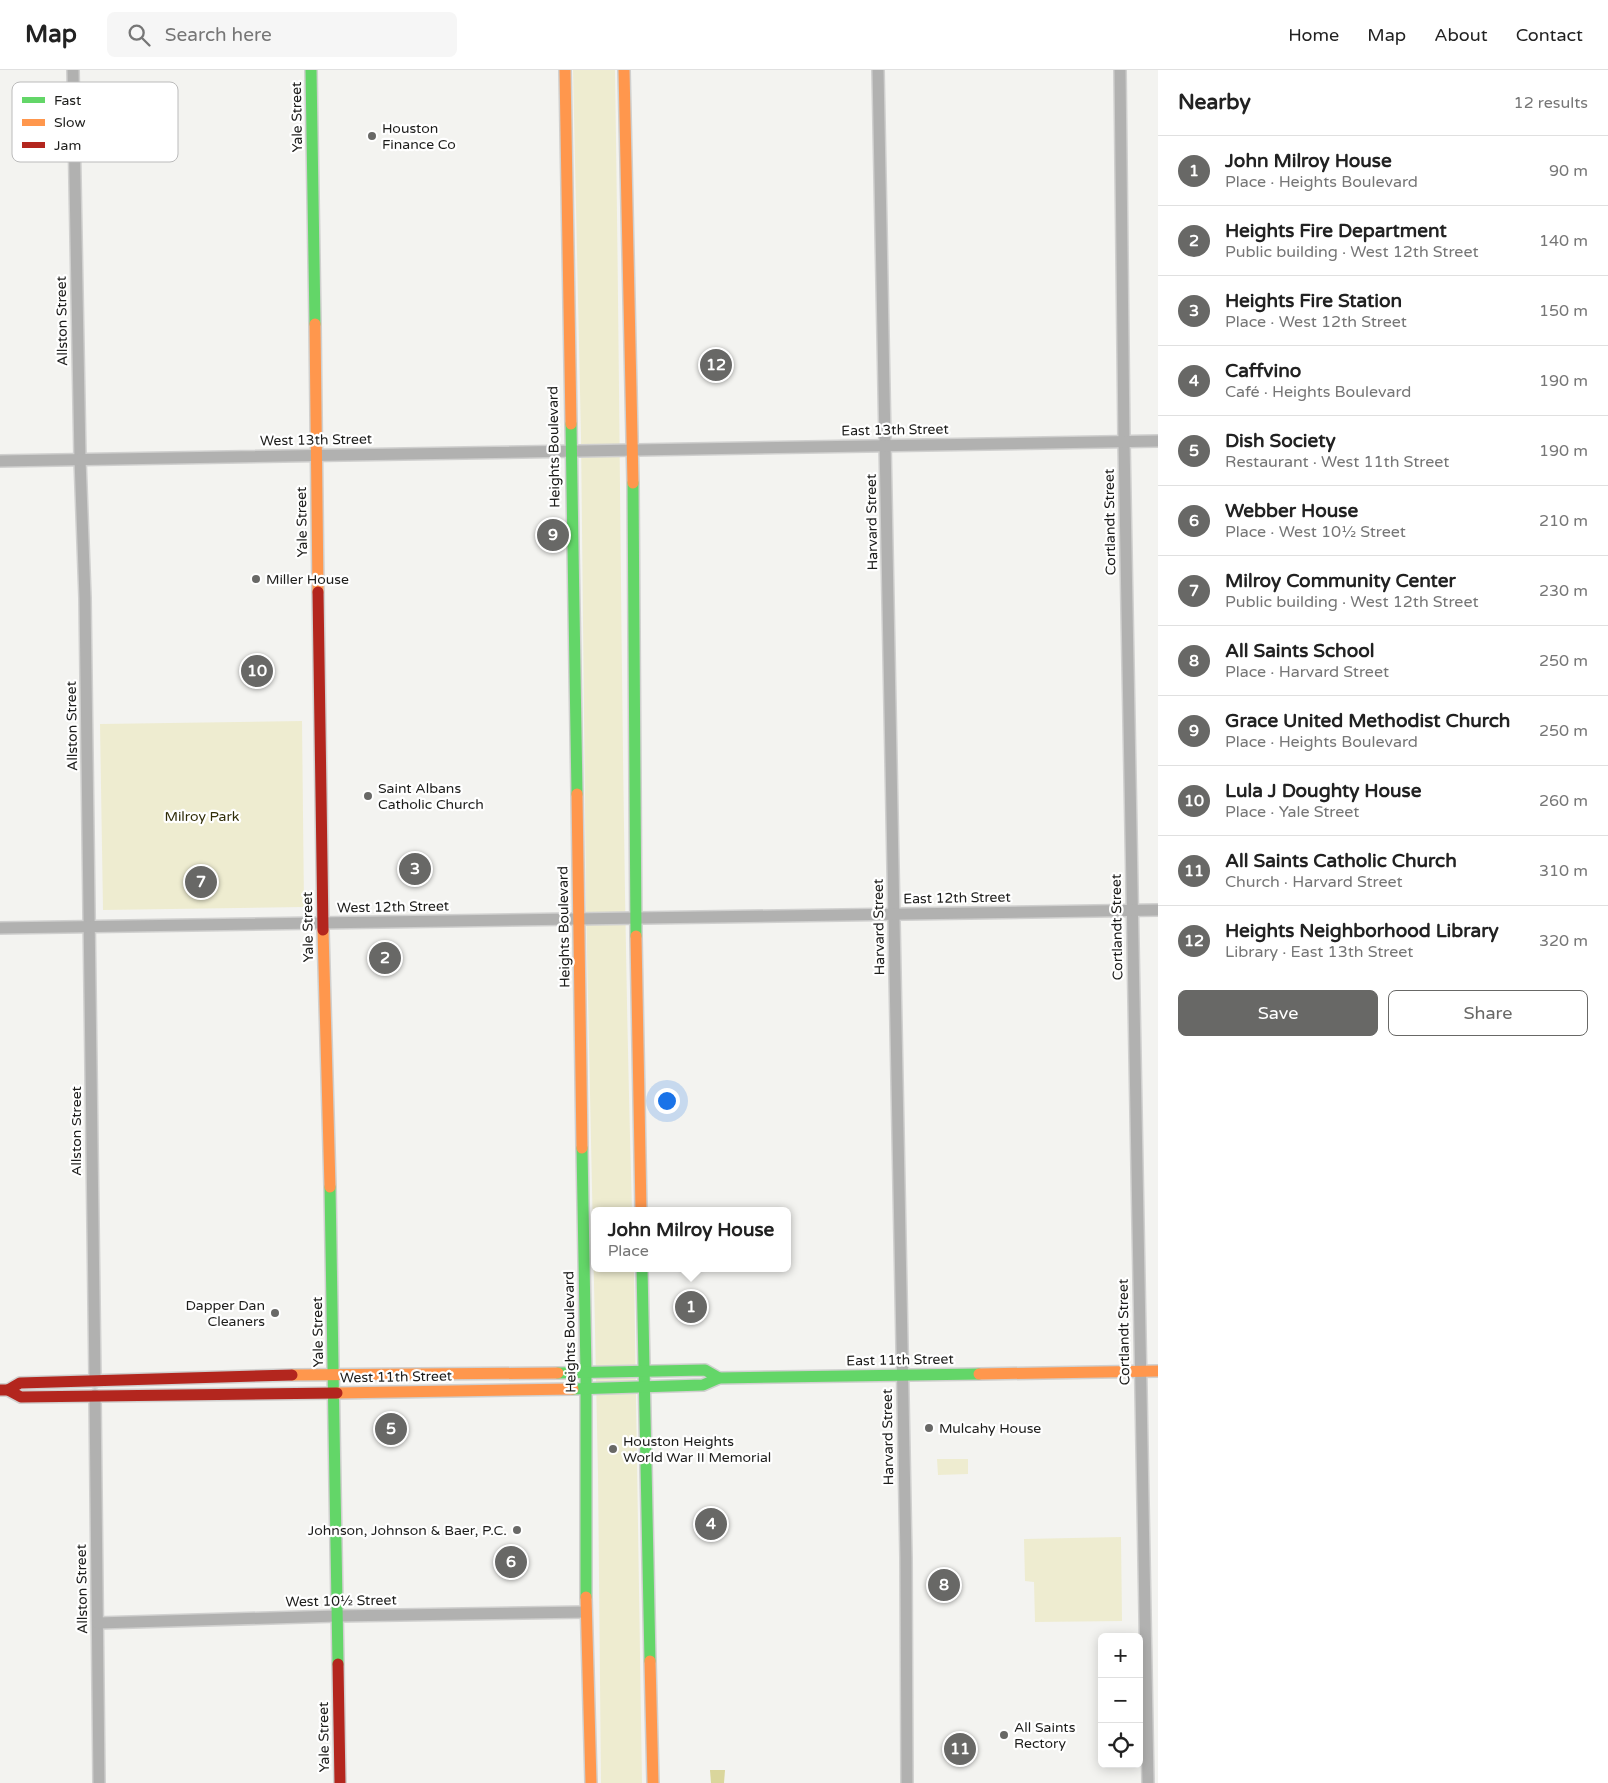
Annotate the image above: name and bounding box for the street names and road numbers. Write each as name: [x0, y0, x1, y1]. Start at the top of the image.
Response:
street label: Yale Street: [288, 81, 306, 153]
street label: Allston Street: [53, 275, 71, 366]
street label: Heights Boulevard: [544, 386, 564, 508]
street label: East 13th Street: [841, 421, 950, 439]
street label: West 13th Street: [260, 431, 373, 449]
street label: Cortlandt Street: [1101, 468, 1119, 575]
street label: Harvard Street: [863, 473, 881, 570]
street label: Yale Street: [293, 486, 311, 558]
street label: Allston Street: [63, 680, 81, 771]
street label: Heights Boulevard: [554, 866, 574, 988]
street label: Cortlandt Street: [1108, 873, 1126, 980]
street label: Harvard Street: [870, 878, 888, 975]
street label: East 12th Street: [903, 889, 1012, 907]
street label: Yale Street: [299, 891, 317, 963]
street label: West 12th Street: [337, 898, 450, 916]
street label: Allston Street: [68, 1085, 85, 1176]
street label: Heights Boulevard: [560, 1271, 580, 1393]
street label: Cortlandt Street: [1115, 1278, 1133, 1385]
street label: Yale Street: [309, 1296, 327, 1368]
street label: East 11th Street: [846, 1351, 955, 1369]
street label: West 11th Street: [340, 1368, 453, 1386]
street label: Harvard Street: [879, 1388, 897, 1485]
street label: Allston Street: [73, 1543, 91, 1634]
street label: West 10½ Street: [285, 1592, 397, 1610]
street label: Yale Street: [315, 1701, 333, 1773]

